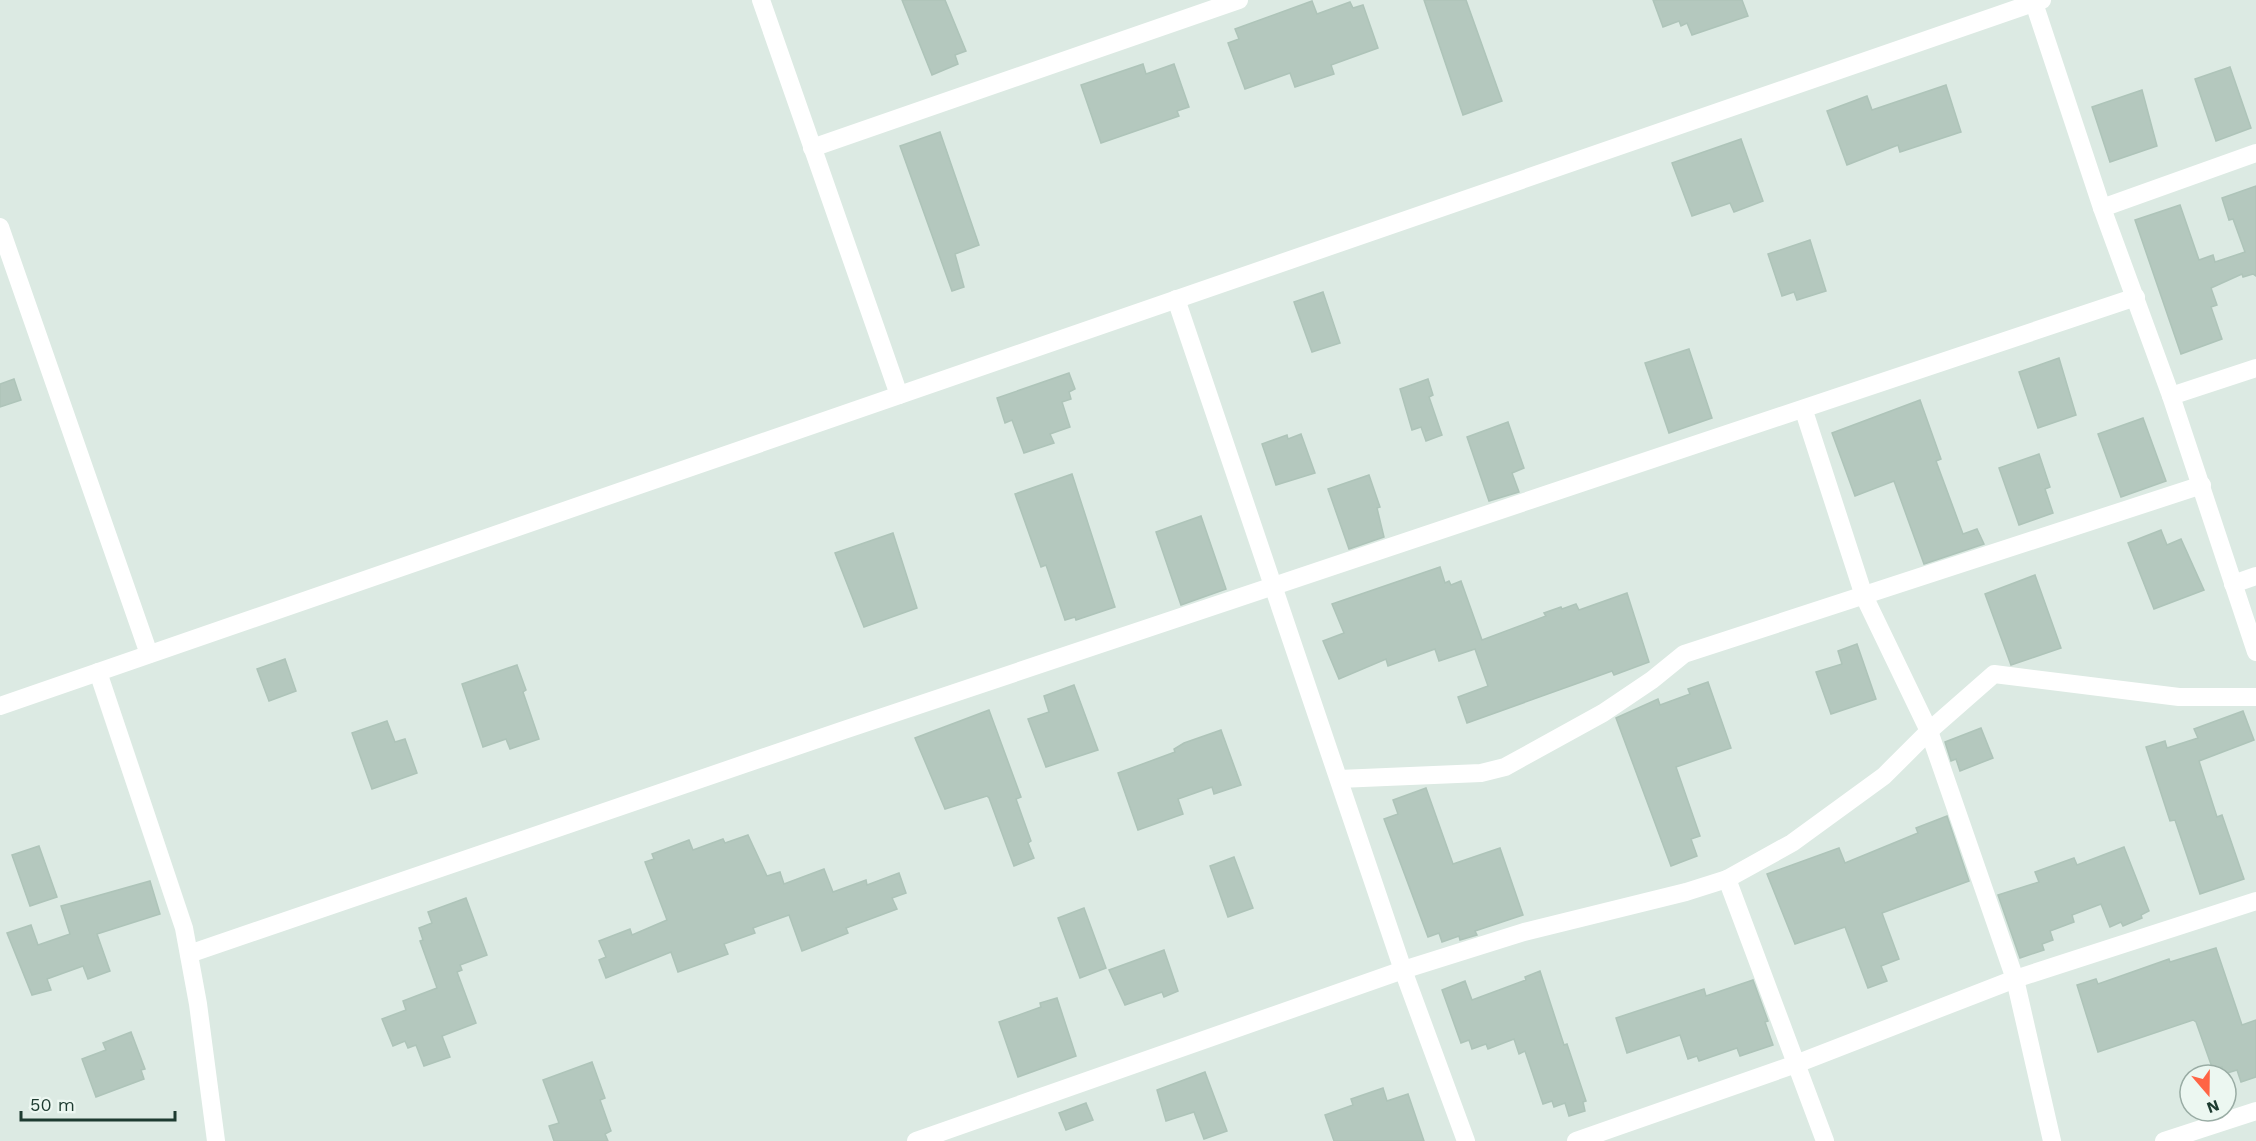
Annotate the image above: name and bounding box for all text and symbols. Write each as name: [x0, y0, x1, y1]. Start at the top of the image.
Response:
north arrow: [2178, 1063, 2238, 1123]
scale bar: [21, 1084, 176, 1122]
text: 50 m: [30, 1094, 75, 1115]
text: N: [2204, 1096, 2222, 1118]

